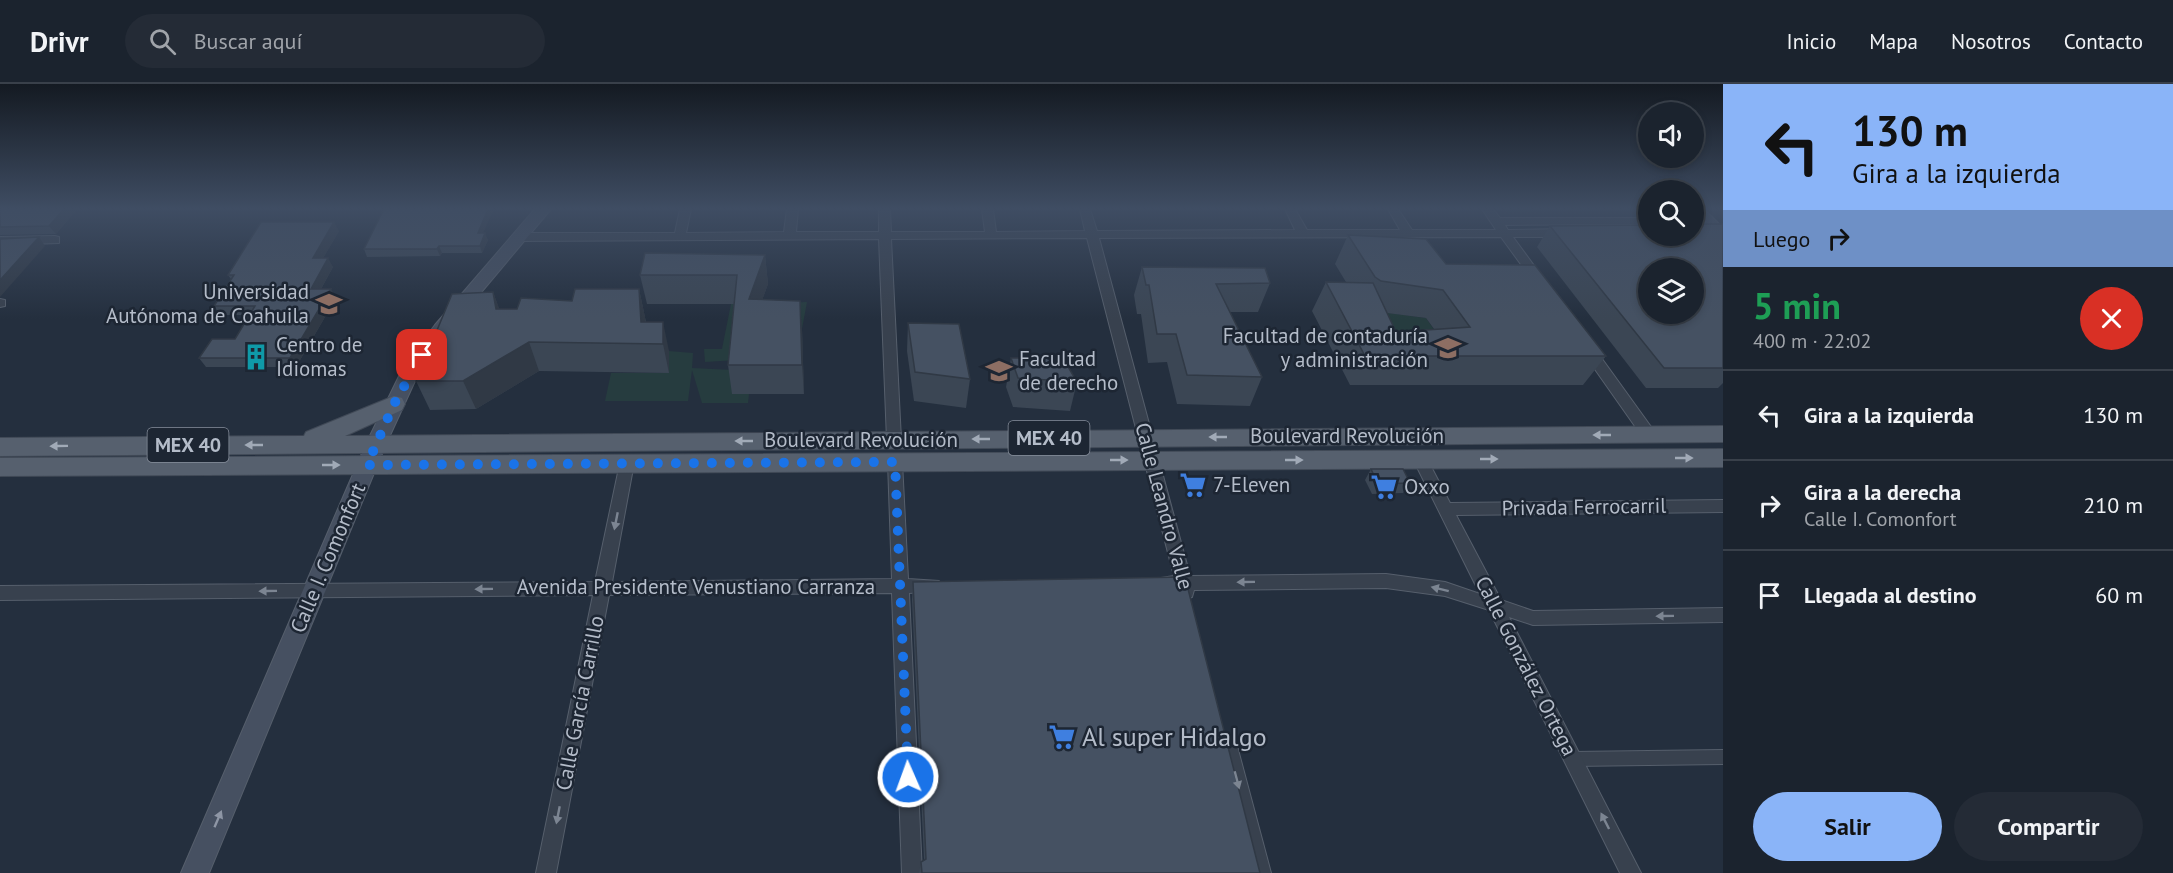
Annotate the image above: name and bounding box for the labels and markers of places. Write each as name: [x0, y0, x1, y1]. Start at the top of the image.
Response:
place label: Universidad Autónoma de Coahuila: [106, 278, 309, 329]
school or university icon: Universidad Autónoma de Coahuila: [314, 289, 344, 319]
place label: Facultad de contaduría y administración: [1223, 322, 1428, 373]
pin: [396, 329, 447, 380]
place label: Centro de Idiomas: [276, 331, 363, 382]
school or university icon: Facultad de contaduría y administración: [1433, 333, 1463, 363]
building icon: Centro de Idiomas: [241, 342, 271, 372]
place label: Facultad de derecho: [1019, 345, 1118, 396]
school or university icon: Facultad de derecho: [984, 356, 1014, 386]
supermarket icon: 7-Eleven: [1178, 470, 1208, 500]
place label: 7-Eleven: [1213, 471, 1290, 498]
supermarket icon: Oxxo: [1369, 472, 1399, 502]
place label: Oxxo: [1404, 473, 1450, 500]
place label: Al super Hidalgo: [1082, 720, 1267, 753]
supermarket icon: Al super Hidalgo: [1047, 722, 1077, 752]

